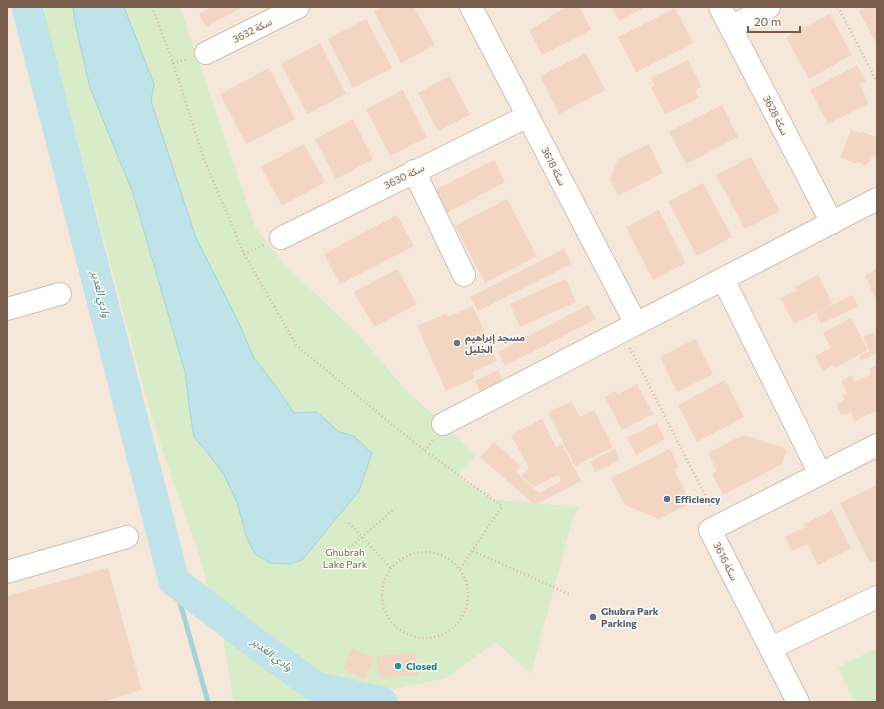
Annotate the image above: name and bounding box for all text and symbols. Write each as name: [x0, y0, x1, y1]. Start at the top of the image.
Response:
scale bar: [748, 8, 800, 34]
text: 20 m: [754, 14, 781, 28]
street label: سكة 3632: [230, 15, 274, 45]
street label: سكة 3628: [761, 93, 791, 137]
street label: سكة 3618: [539, 145, 569, 187]
street label: سكة 3630: [382, 161, 426, 191]
water label: وادي الغدير: [86, 268, 114, 320]
place label: مسجد إبراهيم الخليل: [465, 331, 525, 356]
marker: مسجد إبراهيم الخليل: [452, 338, 462, 348]
place label: Efficiency: [675, 493, 721, 505]
marker: Efficiency: [662, 494, 672, 504]
street label: سكة 3616: [711, 540, 741, 582]
park label: Ghubrah Lake Park: [323, 546, 368, 570]
place label: Ghubra Park Parking: [601, 605, 659, 629]
marker: Ghubra Park Parking: [588, 612, 598, 622]
water label: وادي الغدير: [246, 633, 295, 676]
place label: Closed: [406, 660, 437, 672]
marker: Closed: [393, 661, 403, 671]

